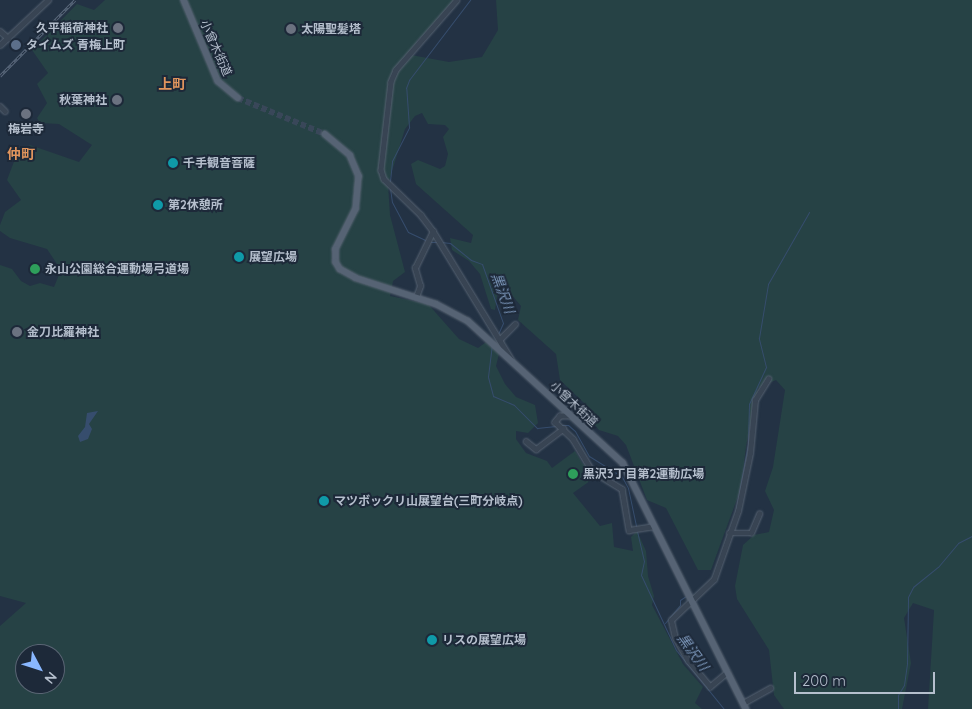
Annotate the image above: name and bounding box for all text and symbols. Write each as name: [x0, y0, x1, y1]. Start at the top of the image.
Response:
street label: 小曾木街道: [197, 18, 235, 78]
place label: 久平稲荷神社: [36, 21, 108, 35]
marker: 久平稲荷神社: [112, 22, 124, 34]
place label: 太陽聖髪塔: [301, 22, 361, 36]
marker: 太陽聖髪塔: [285, 23, 297, 35]
place label: タイムズ 青梅上町: [26, 38, 125, 52]
marker: タイムズ 青梅上町: [10, 39, 22, 51]
district label: 上町: [158, 76, 186, 92]
place label: 秋葉神社: [59, 93, 107, 107]
marker: 秋葉神社: [111, 94, 123, 106]
marker: 梅岩寺: [20, 108, 32, 120]
place label: 梅岩寺: [8, 122, 44, 136]
district label: 仲町: [7, 146, 35, 162]
place label: 千手観音菩薩: [183, 156, 255, 170]
marker: 千手観音菩薩: [167, 157, 179, 169]
place label: 第2休憩所: [168, 198, 223, 212]
marker: 第2休憩所: [152, 199, 164, 211]
place label: 展望広場: [249, 250, 297, 264]
marker: 展望広場: [233, 251, 245, 263]
place label: 永山公園総合運動場弓道場: [45, 262, 189, 276]
marker: 永山公園総合運動場弓道場: [29, 263, 41, 275]
water label: 黒沢川: [488, 270, 518, 316]
place label: 金刀比羅神社: [27, 325, 99, 339]
marker: 金刀比羅神社: [11, 326, 23, 338]
street label: 小曾木街道: [547, 378, 601, 430]
place label: 黒沢3丁目第2運動広場: [583, 467, 704, 481]
marker: 黒沢3丁目第2運動広場: [567, 468, 579, 480]
place label: マツボックリ山展望台(三町分岐点): [334, 494, 523, 508]
marker: マツボックリ山展望台(三町分岐点): [318, 495, 330, 507]
water label: 黒沢川: [674, 630, 712, 674]
place label: リスの展望広場: [442, 633, 526, 647]
marker: リスの展望広場: [426, 634, 438, 646]
north arrow: [15, 644, 65, 694]
scale bar: [797, 662, 938, 694]
text: N: [41, 668, 61, 688]
text: 200 m: [802, 671, 846, 690]

